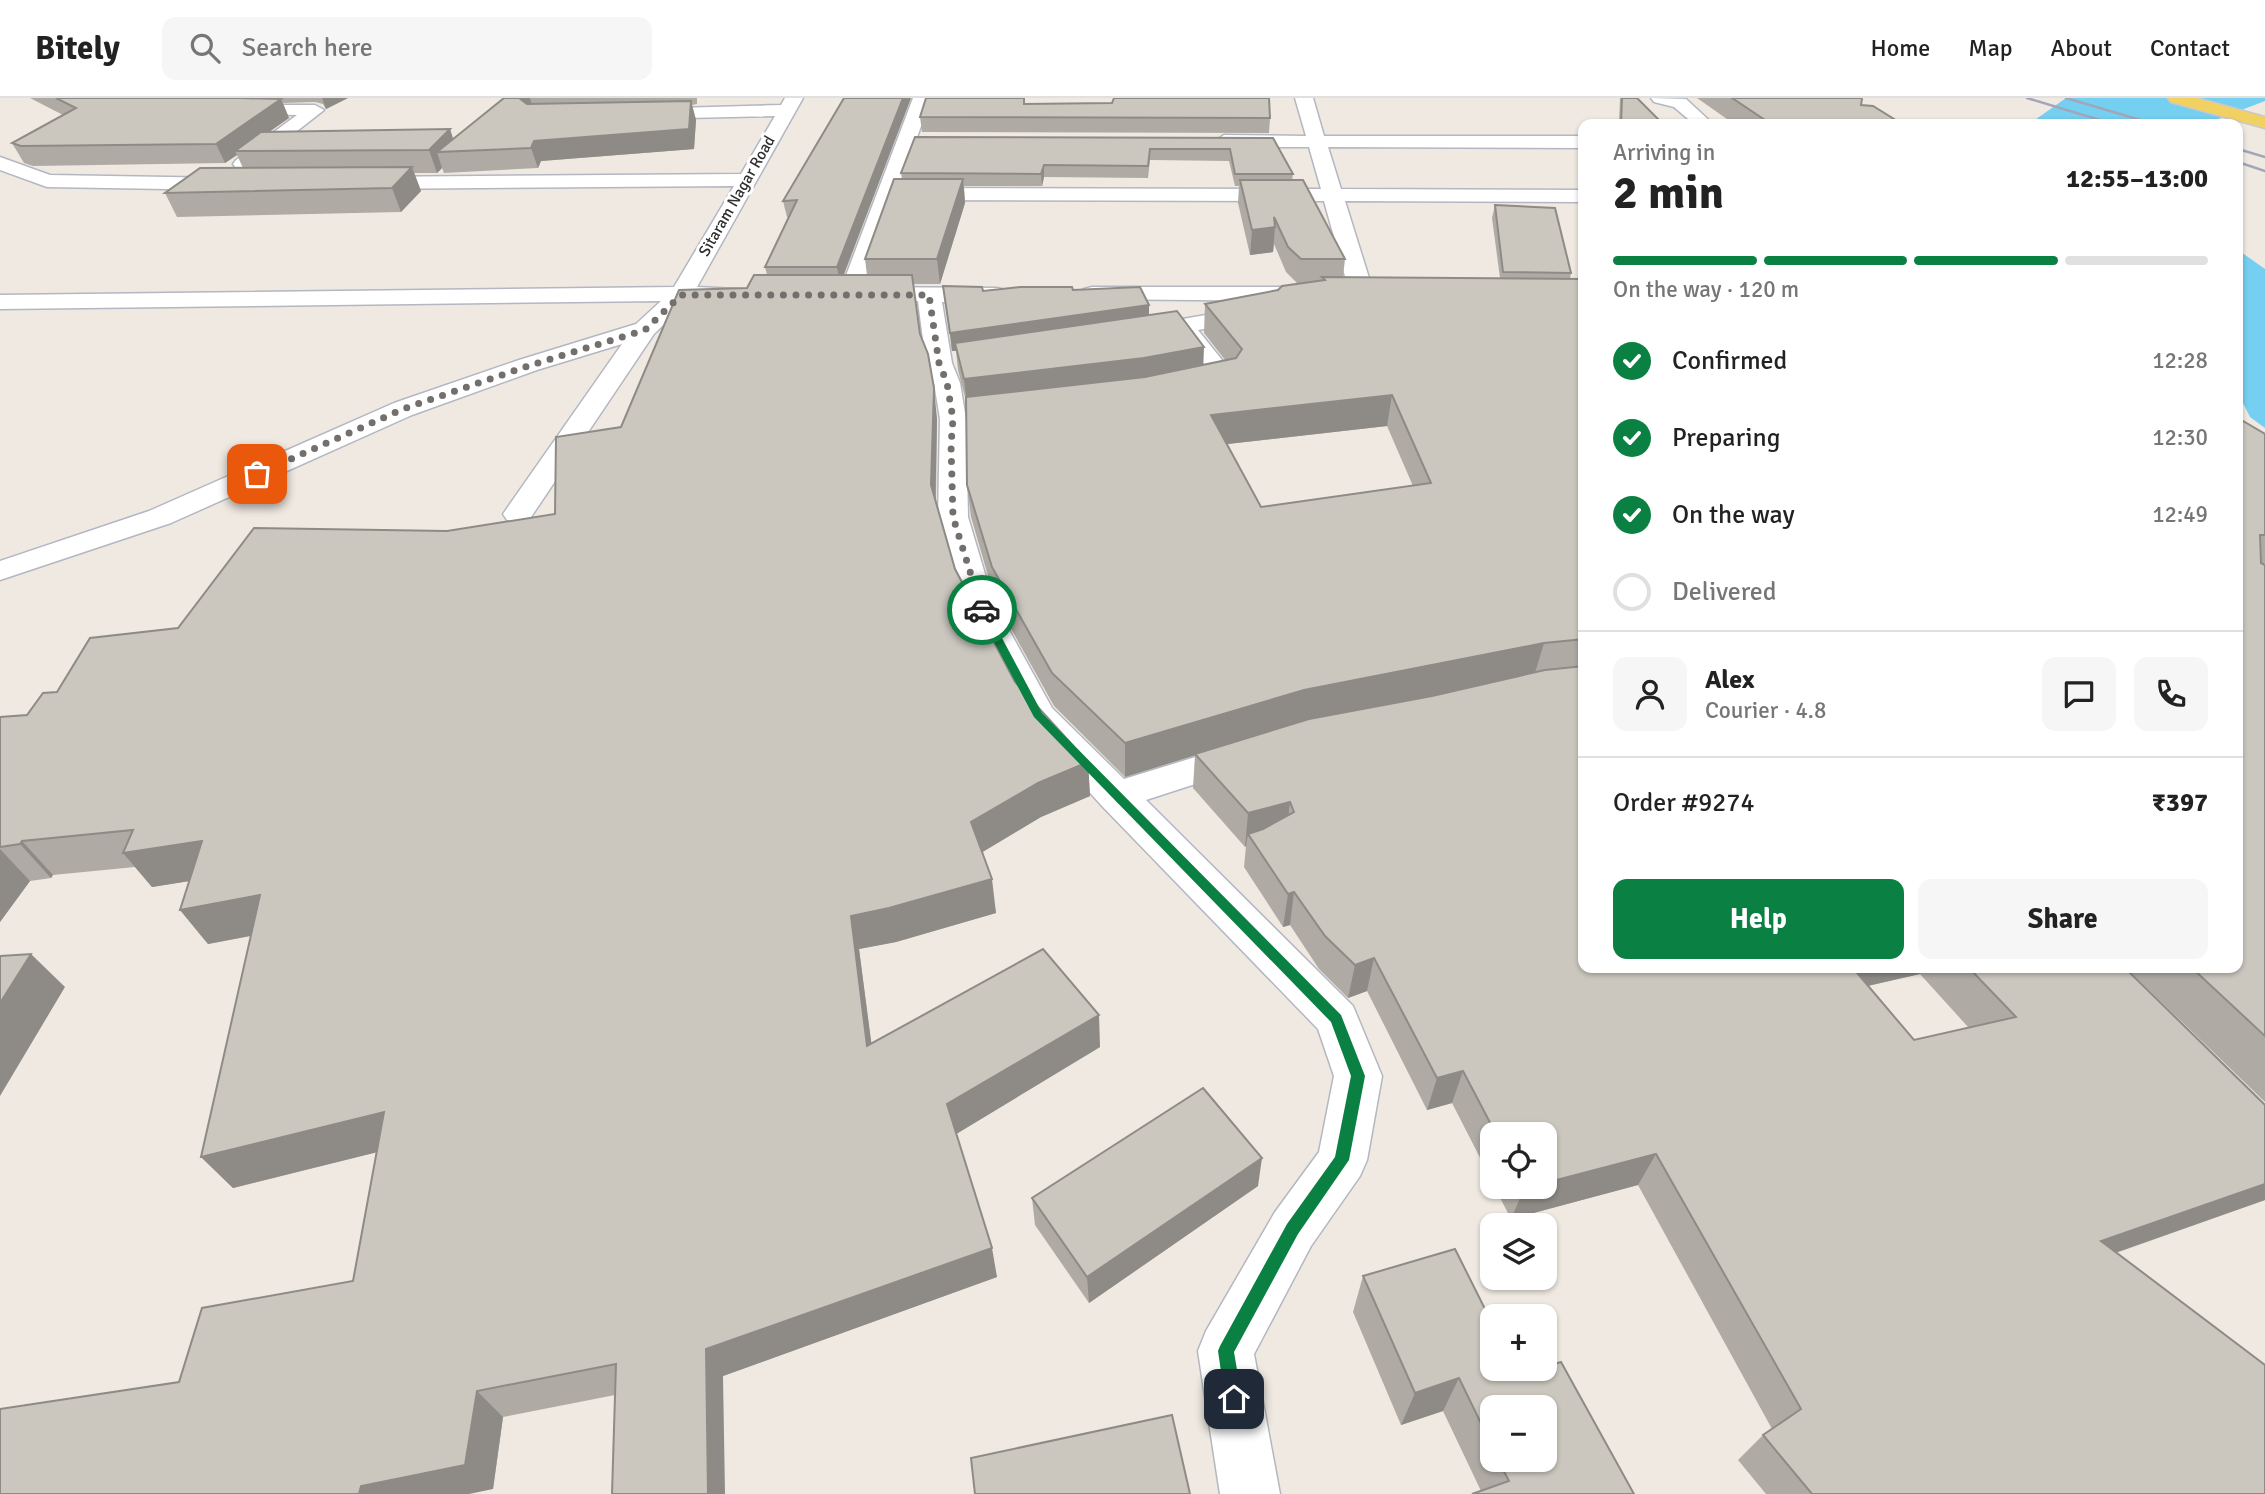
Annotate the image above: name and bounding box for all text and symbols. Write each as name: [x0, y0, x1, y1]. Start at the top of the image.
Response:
search box: [162, 17, 652, 80]
text: Bitely: [35, 28, 120, 69]
icon: search: [186, 29, 224, 67]
text: Search here: [242, 32, 373, 64]
text: Home: [1870, 33, 1930, 63]
text: Map: [1968, 33, 2013, 63]
text: About: [2051, 33, 2112, 63]
text: Contact: [2150, 33, 2230, 63]
street label: Sitaram Nagar Road: [694, 132, 780, 260]
text: Arriving in: [1613, 138, 1715, 167]
text: 12:55–13:00: [2066, 163, 2208, 195]
text: 2 min: [1613, 165, 1724, 221]
text: On the way · 120 m: [1613, 275, 1799, 304]
icon: check: [1613, 342, 1651, 380]
text: Confirmed: [1672, 345, 1787, 377]
text: 12:28: [2152, 346, 2208, 375]
icon: check: [1613, 419, 1651, 457]
text: Preparing: [1672, 422, 1780, 454]
text: 12:30: [2152, 423, 2208, 452]
pin: [227, 444, 287, 504]
icon: bag: [238, 455, 276, 493]
icon: check: [1613, 496, 1651, 534]
text: On the way: [1672, 499, 1795, 531]
text: 12:49: [2152, 500, 2208, 529]
courier: [947, 575, 1017, 645]
text: Delivered: [1672, 576, 1777, 608]
icon: car: [963, 591, 1001, 629]
button: person: [1613, 657, 1687, 731]
button: chat: [2042, 657, 2116, 731]
button: phone: [2134, 657, 2208, 731]
text: Alex: [1705, 664, 1755, 696]
text: Courier · 4.8: [1705, 696, 1826, 725]
text: Order #9274: [1613, 787, 1754, 819]
text: ₹397: [2152, 787, 2208, 819]
button: Help: [1613, 879, 1904, 959]
button: Share: [1918, 879, 2208, 959]
map controls: [1480, 1122, 1557, 1472]
button: locate: [1480, 1122, 1557, 1199]
button: layers: [1480, 1213, 1557, 1290]
button: +: [1480, 1304, 1557, 1381]
pin: [1204, 1369, 1264, 1429]
icon: home: [1215, 1380, 1253, 1418]
button: −: [1480, 1395, 1557, 1472]

